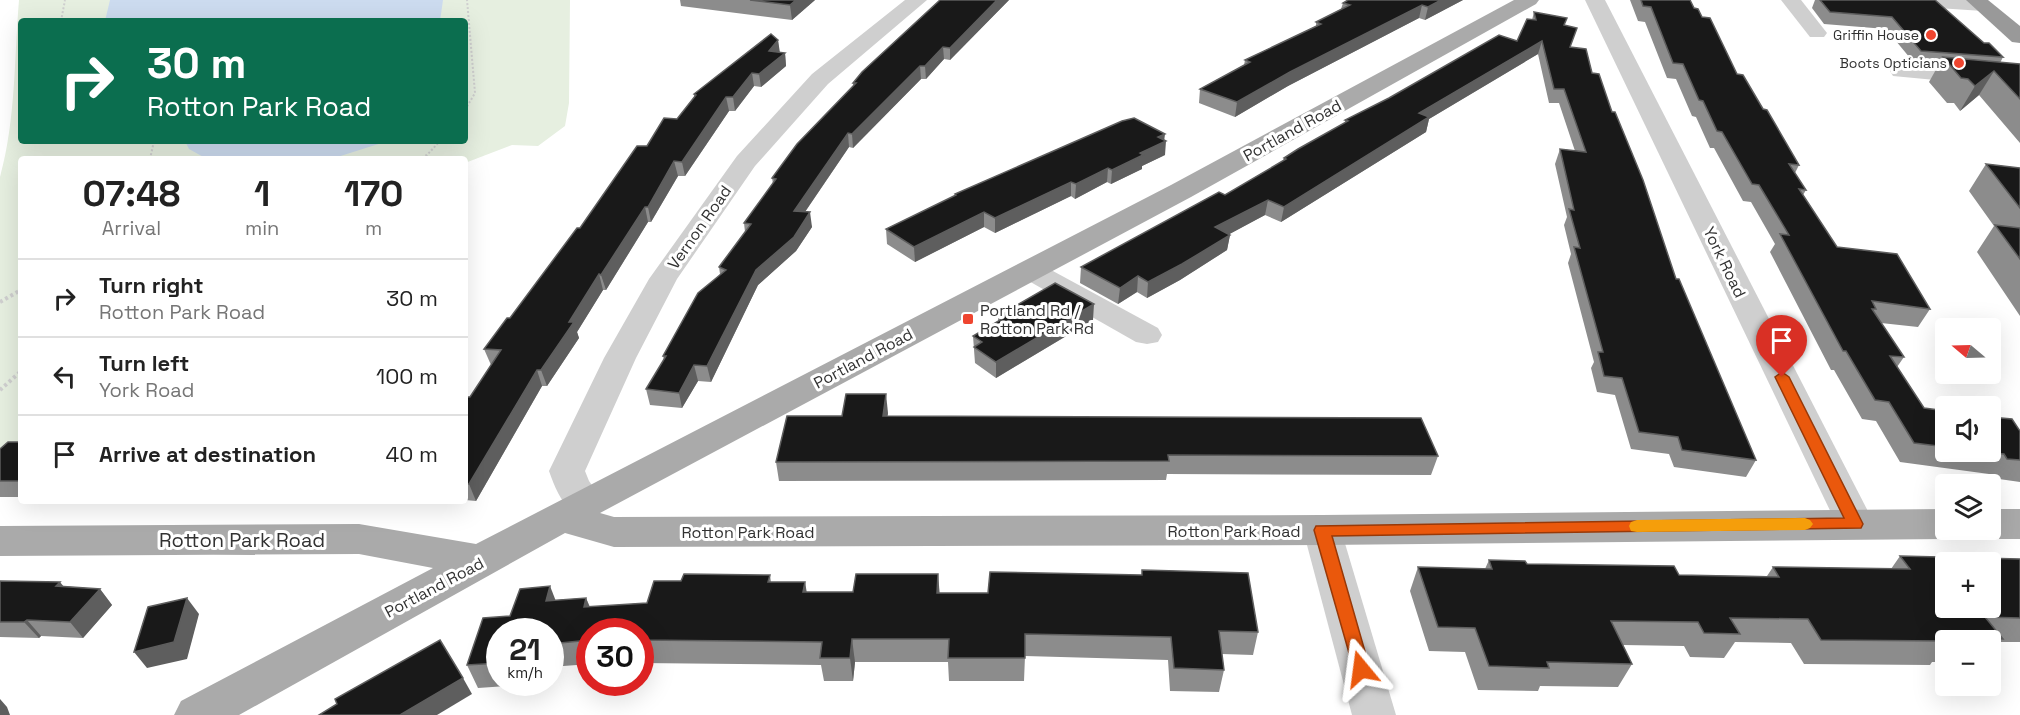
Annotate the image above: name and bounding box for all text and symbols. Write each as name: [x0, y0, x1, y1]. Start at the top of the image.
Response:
place label: Griffin House: [1833, 26, 1919, 44]
marker: Griffin House: [1924, 28, 1938, 42]
text: 30 m: [147, 37, 246, 90]
icon: right: [48, 42, 126, 120]
place label: Boots Opticians: [1840, 54, 1947, 72]
marker: Boots Opticians: [1952, 56, 1966, 70]
text: Rotton Park Road: [147, 89, 371, 124]
street label: Portland Road: [1239, 95, 1345, 166]
text: 07:48: [83, 171, 180, 217]
text: 1: [254, 171, 270, 217]
text: 170: [344, 171, 403, 217]
street label: Vernon Road: [663, 181, 736, 273]
text: Arrival: [102, 215, 161, 241]
text: min: [245, 215, 279, 241]
text: m: [365, 215, 382, 241]
street label: York Road: [1698, 223, 1751, 301]
text: Turn right: [99, 271, 204, 299]
icon: right: [48, 282, 81, 315]
text: 30 m: [386, 284, 438, 312]
text: Rotton Park Road: [99, 299, 265, 325]
place label: Portland Rd / Rotton Park Rd: [980, 300, 1094, 339]
marker: Portland Rd / Rotton Park Rd: [961, 312, 975, 326]
pin: [1756, 315, 1807, 377]
north arrow: [1935, 318, 2001, 384]
map controls: [1935, 318, 2001, 696]
street label: Portland Road: [810, 324, 916, 393]
icon: arrive: [1765, 324, 1798, 357]
text: Turn left: [99, 349, 189, 377]
icon: left: [48, 360, 81, 393]
text: 100 m: [376, 362, 438, 390]
text: York Road: [99, 377, 194, 403]
button: sound: [1935, 396, 2001, 462]
icon: arrive: [48, 438, 81, 471]
text: Arrive at destination: [99, 440, 316, 468]
text: 40 m: [386, 440, 438, 468]
button: layers: [1935, 474, 2001, 540]
street label: Rotton Park Road: [1168, 521, 1300, 542]
street label: Rotton Park Road: [682, 522, 814, 543]
street label: Rotton Park Road: [159, 527, 325, 553]
button: +: [1935, 552, 2001, 618]
street label: Portland Road: [381, 553, 487, 622]
speed limit sign: 30: [576, 618, 654, 696]
text: 21: [509, 630, 541, 669]
button: −: [1935, 630, 2001, 696]
position arrow: [1329, 637, 1393, 701]
text: km/h: [507, 663, 543, 682]

